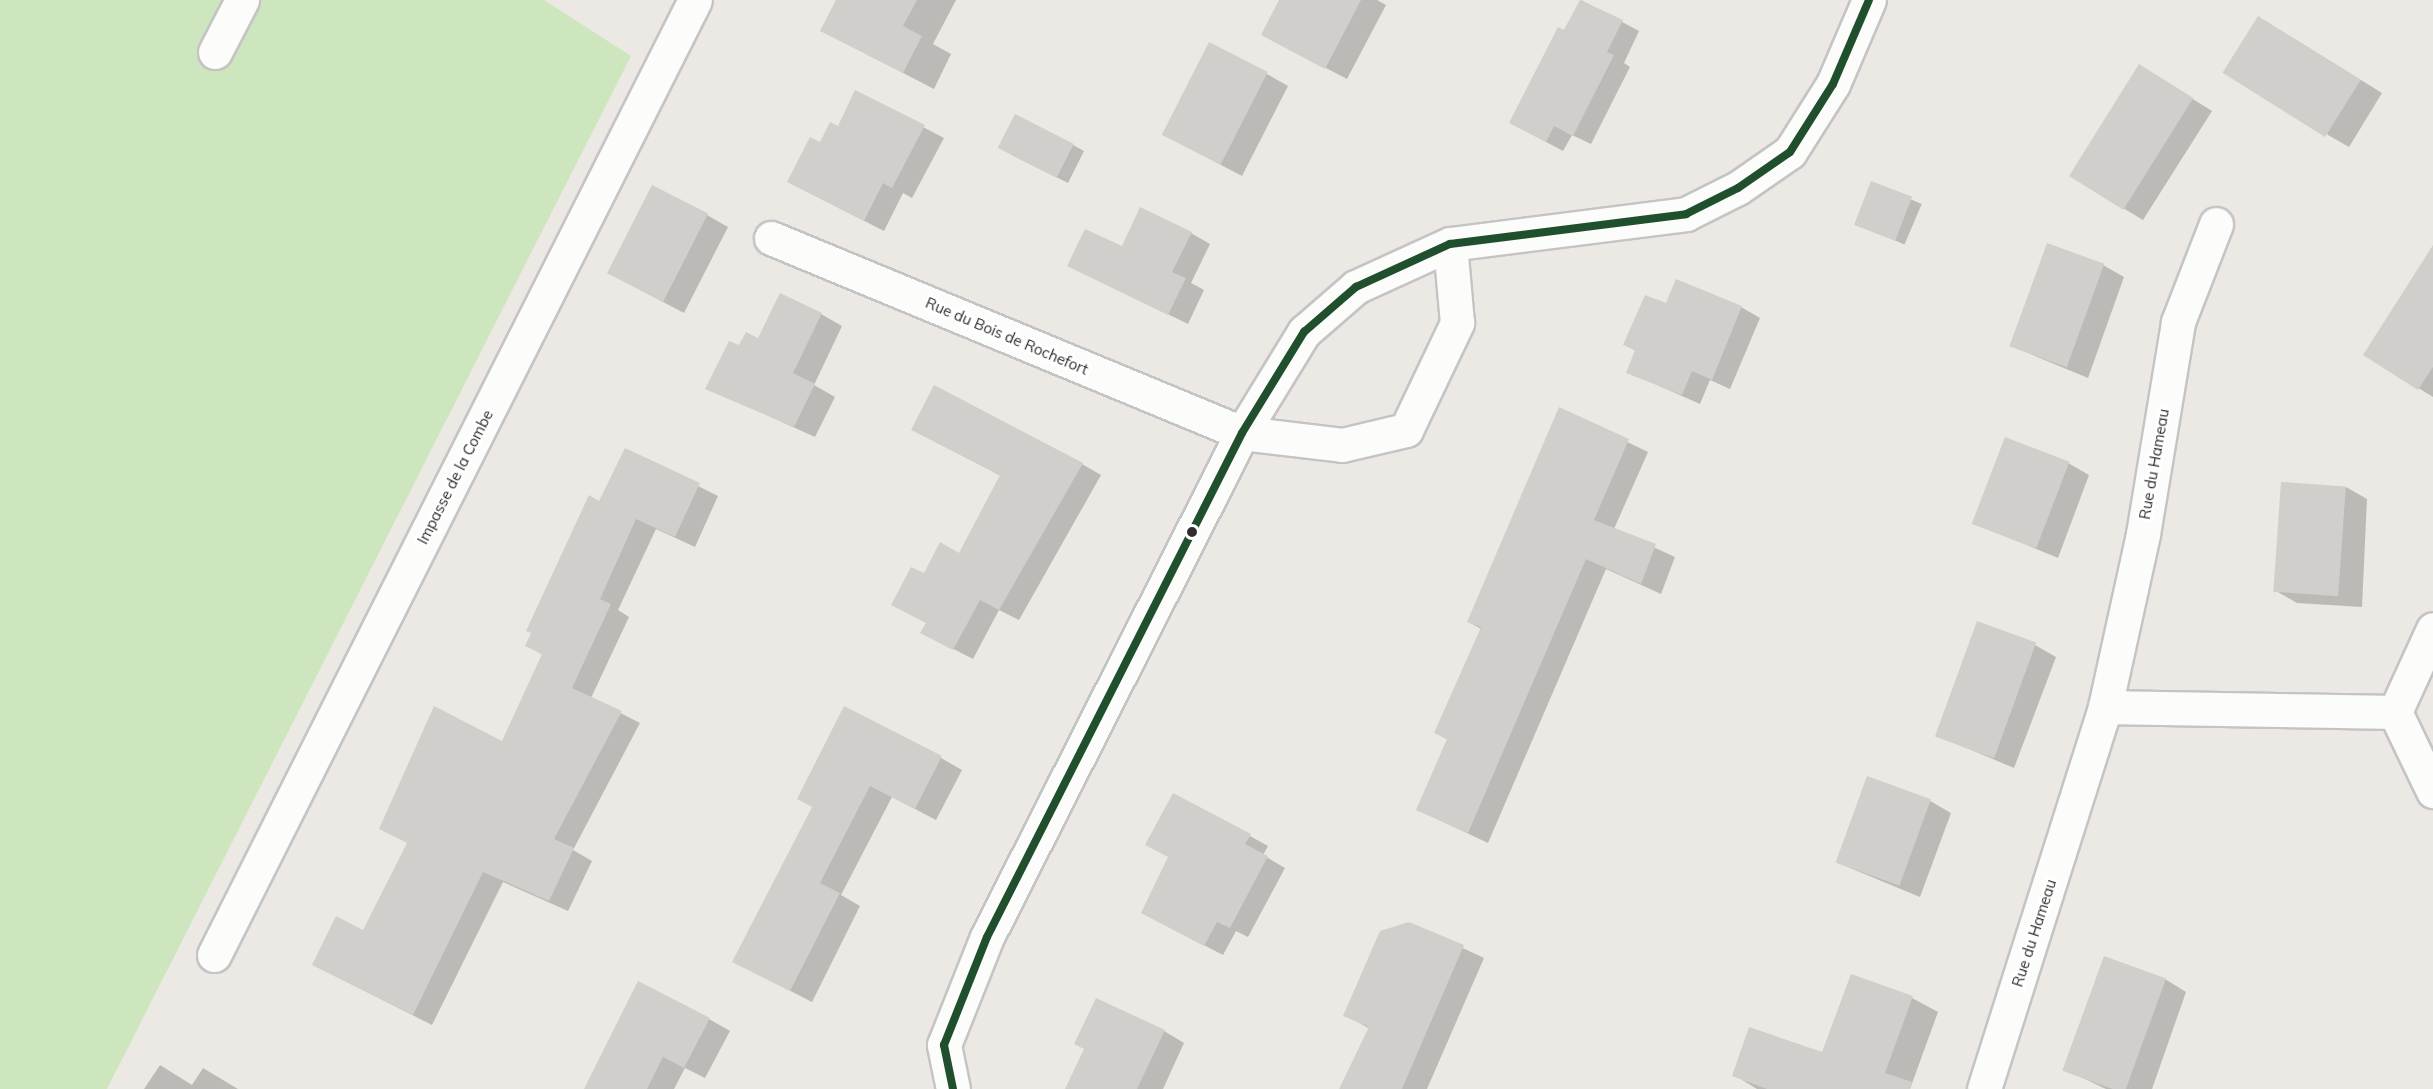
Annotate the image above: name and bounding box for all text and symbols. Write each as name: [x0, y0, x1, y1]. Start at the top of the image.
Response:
street label: Rue du Bois de Rochefort: [923, 294, 1091, 378]
street label: Impasse de la Combe: [413, 407, 497, 547]
street label: Rue du Hameau: [2135, 407, 2173, 521]
unlabelled marker: [1186, 526, 1198, 538]
street label: Rue du Hameau: [2008, 877, 2060, 989]

